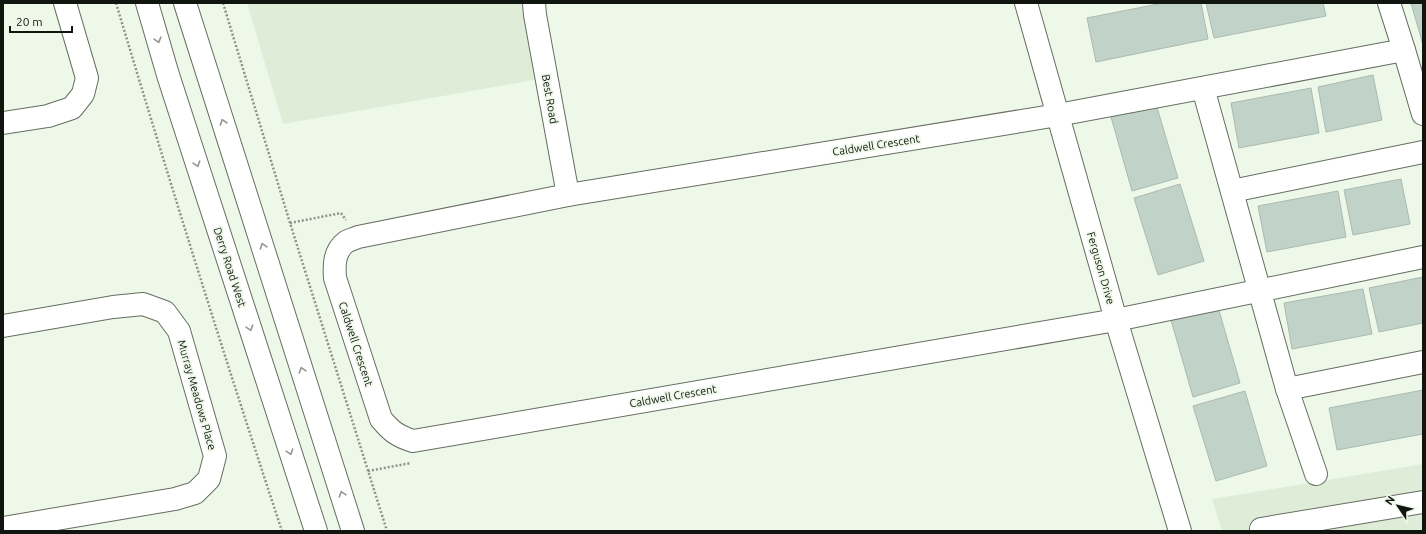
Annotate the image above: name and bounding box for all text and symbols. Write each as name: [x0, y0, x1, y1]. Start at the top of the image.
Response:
scale bar: [10, 8, 72, 34]
text: 20 m: [16, 15, 43, 28]
one-way arrow: [153, 37, 162, 44]
street label: Best Road: [540, 73, 560, 125]
one-way arrow: [219, 119, 228, 126]
street label: Caldwell Crescent: [832, 132, 921, 158]
one-way arrow: [192, 161, 201, 168]
street label: Derry Road West: [211, 226, 249, 309]
street label: Ferguson Drive: [1085, 230, 1117, 306]
one-way arrow: [259, 243, 268, 250]
street label: Caldwell Crescent: [337, 300, 376, 388]
one-way arrow: [245, 324, 254, 331]
street label: Murray Meadows Place: [176, 339, 218, 451]
one-way arrow: [298, 367, 307, 374]
street label: Caldwell Crescent: [629, 382, 718, 410]
one-way arrow: [285, 448, 294, 455]
north arrow: [1378, 486, 1418, 526]
one-way arrow: [338, 491, 346, 498]
text: N: [1383, 493, 1397, 507]

